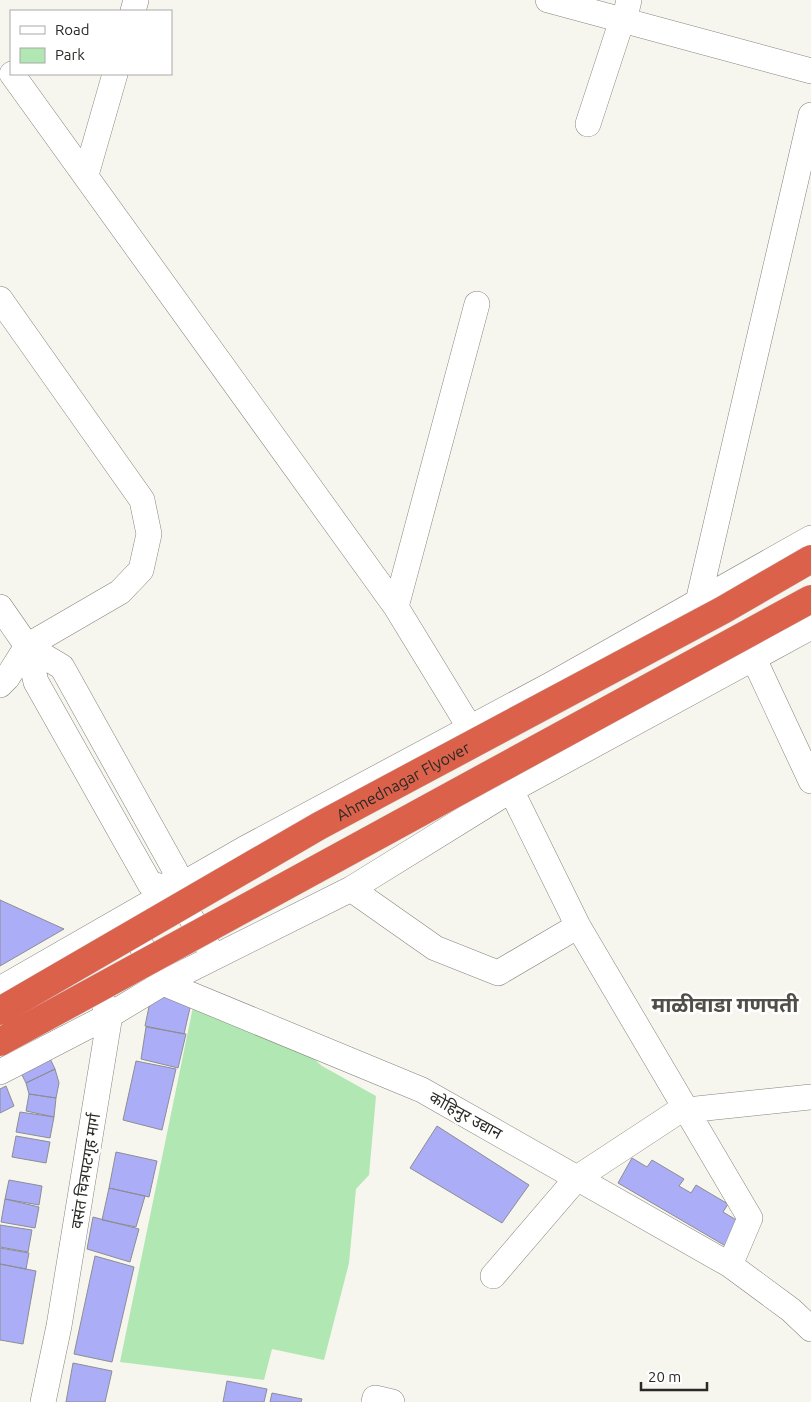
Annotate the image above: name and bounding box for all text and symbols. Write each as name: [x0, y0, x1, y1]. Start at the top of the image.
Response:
legend: [10, 10, 172, 75]
text: Road: [55, 21, 90, 38]
text: Park: [55, 46, 85, 63]
street label: Ahmednagar Flyover: [333, 738, 473, 824]
district label: माळीवाडा गणपती: [652, 992, 799, 1016]
street label: कोहिनुर उद्यान: [426, 1088, 506, 1145]
street label: वसंत चित्रपटगृह मार्ग: [67, 1111, 105, 1230]
scale bar: [641, 1360, 707, 1392]
text: 20 m: [648, 1368, 681, 1385]

